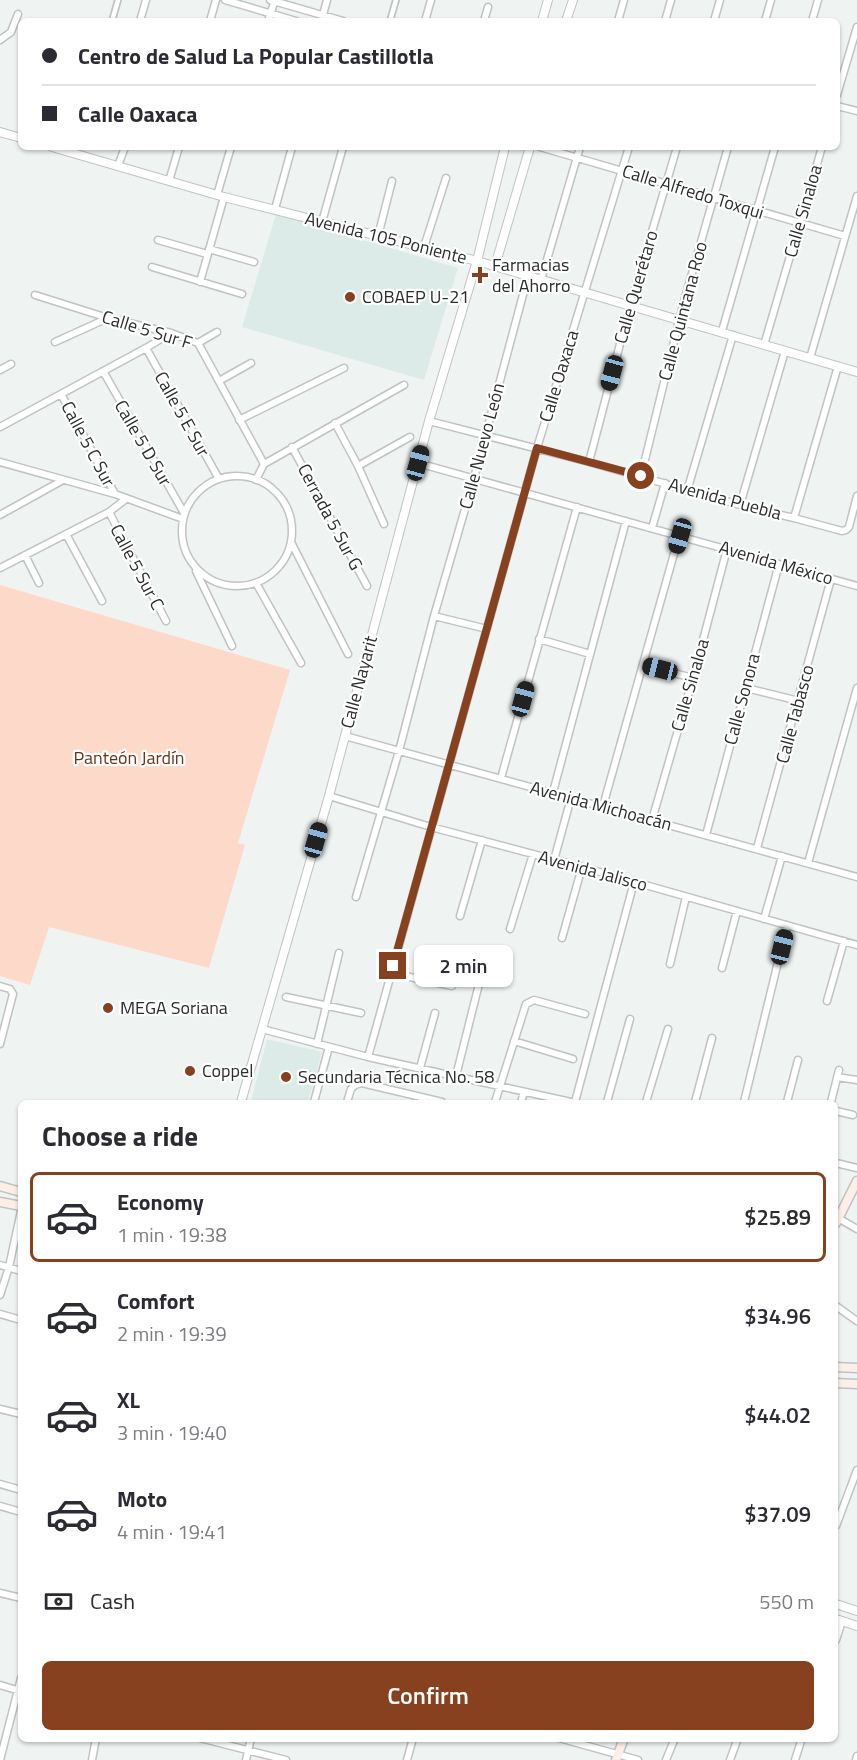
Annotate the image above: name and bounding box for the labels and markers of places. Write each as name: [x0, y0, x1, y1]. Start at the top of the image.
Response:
place label: Farmacias del Ahorro: [492, 251, 570, 299]
marker: Farmacias del Ahorro: [473, 268, 487, 282]
place label: COBAEP U-21: [362, 283, 469, 310]
marker: COBAEP U-21: [343, 290, 357, 304]
place label: MEGA Soriana: [120, 994, 228, 1021]
marker: MEGA Soriana: [101, 1001, 115, 1015]
place label: Coppel: [202, 1057, 253, 1084]
place label: Secundaria Técnica No. 58: [298, 1063, 494, 1090]
marker: Coppel: [183, 1064, 197, 1078]
marker: Secundaria Técnica No. 58: [279, 1070, 293, 1084]

